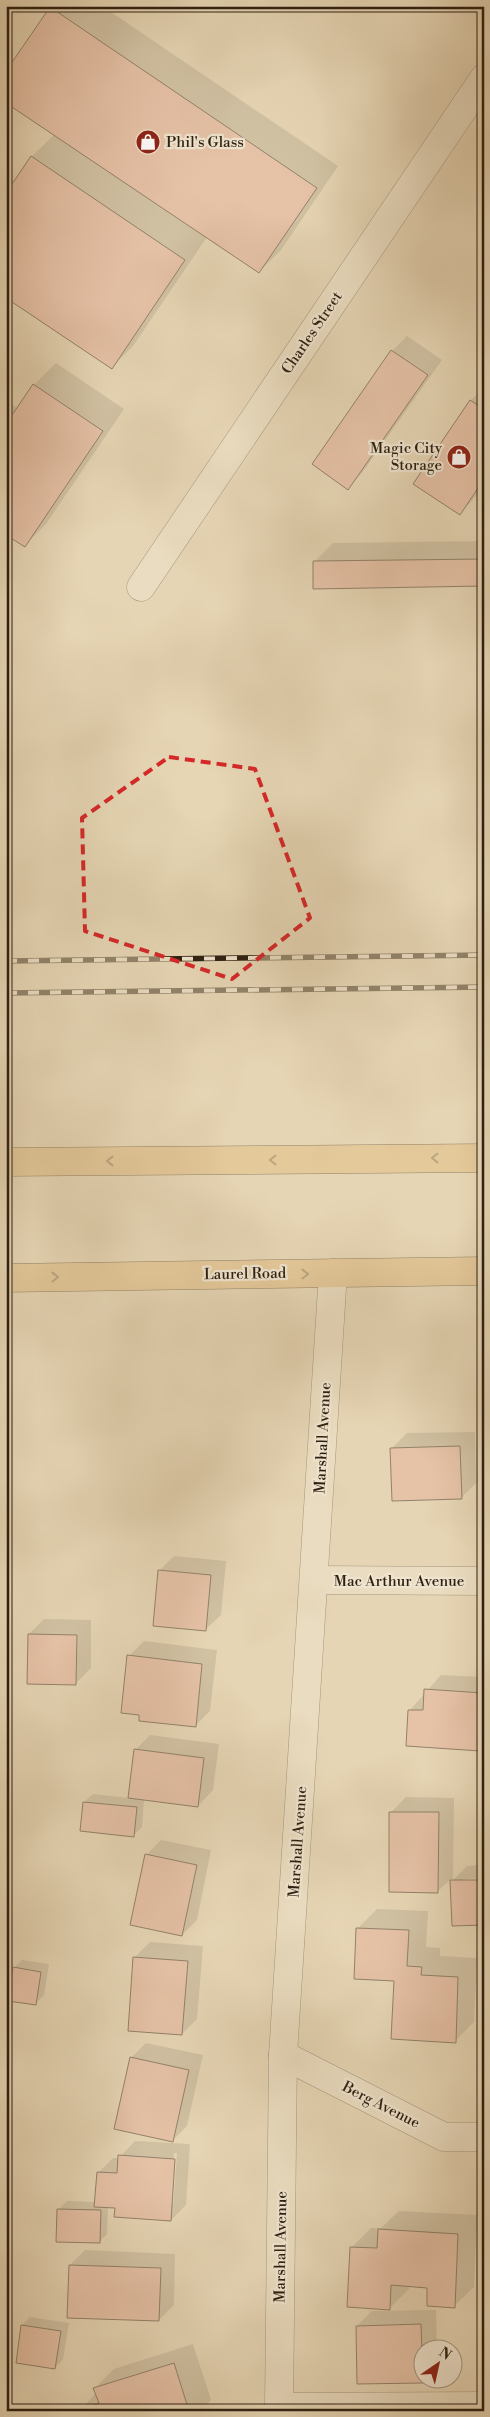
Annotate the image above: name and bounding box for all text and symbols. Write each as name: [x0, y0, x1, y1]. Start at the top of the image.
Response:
shop icon: Phil's Glass: [135, 129, 161, 155]
place label: Phil's Glass: [166, 133, 244, 152]
street label: Charles Street: [277, 288, 347, 378]
place label: Magic City Storage: [370, 439, 443, 475]
shop icon: Magic City Storage: [446, 444, 472, 470]
one-way arrow: [431, 1153, 438, 1163]
one-way arrow: [268, 1155, 276, 1165]
one-way arrow: [106, 1156, 114, 1166]
street label: Laurel Road: [204, 1264, 287, 1284]
one-way arrow: [301, 1268, 309, 1279]
one-way arrow: [52, 1272, 59, 1282]
street label: Marshall Avenue: [311, 1382, 335, 1494]
street label: Mac Arthur Avenue: [334, 1572, 464, 1591]
street label: Marshall Avenue: [285, 1786, 311, 1898]
street label: Berg Avenue: [338, 2077, 423, 2133]
street label: Marshall Avenue: [271, 2191, 291, 2303]
north arrow: [412, 2340, 462, 2390]
text: N: [435, 2343, 454, 2365]

